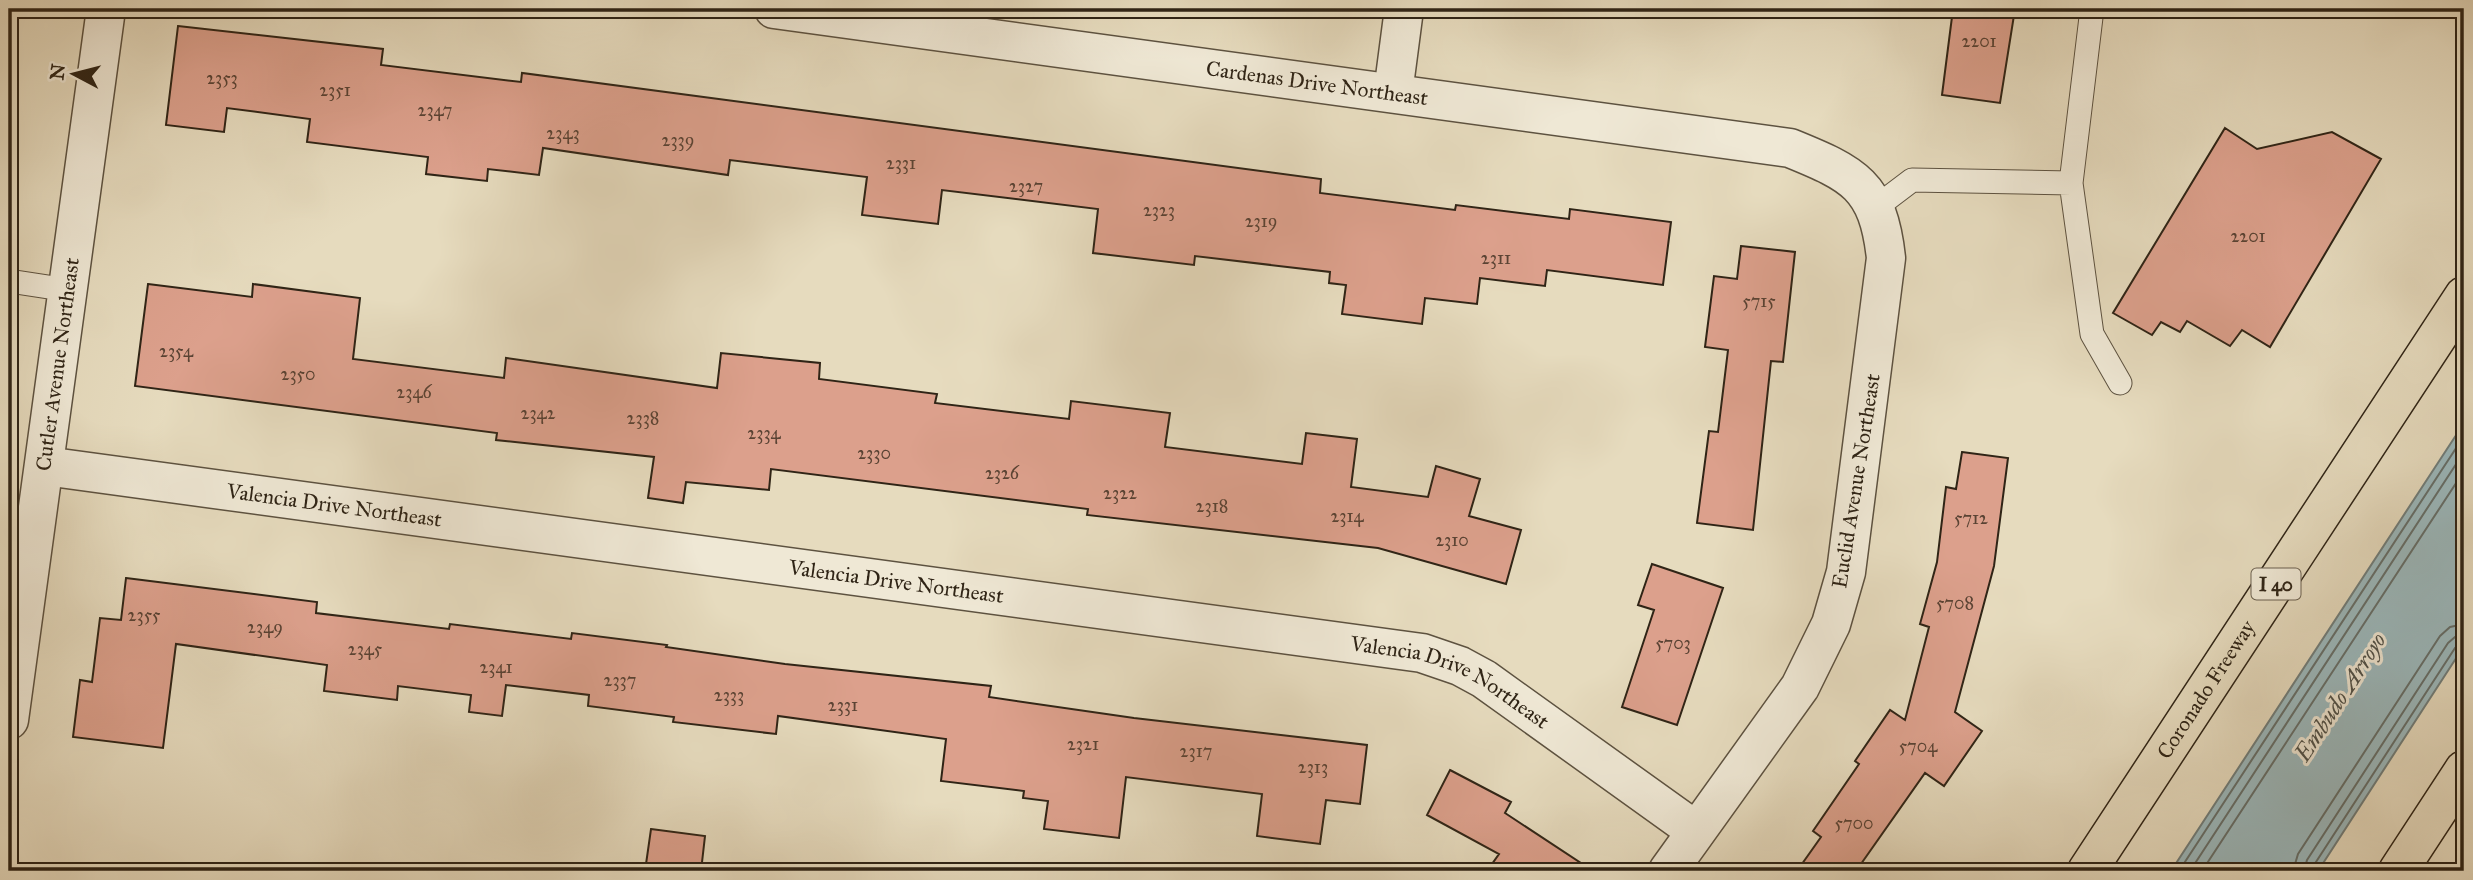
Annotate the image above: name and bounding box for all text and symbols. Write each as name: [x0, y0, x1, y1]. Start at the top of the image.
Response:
house number: 2201: [1961, 30, 1997, 52]
north arrow: [38, 38, 108, 108]
street label: Cardenas Drive Northeast: [1204, 55, 1430, 111]
text: N: [45, 63, 70, 81]
house number: 2353: [206, 67, 238, 89]
house number: 2351: [319, 79, 351, 101]
house number: 2347: [418, 99, 452, 121]
house number: 2343: [546, 122, 580, 144]
house number: 2339: [662, 129, 694, 151]
house number: 2331: [886, 152, 916, 174]
house number: 2327: [1009, 175, 1043, 197]
house number: 2323: [1143, 199, 1175, 221]
house number: 2319: [1245, 210, 1277, 232]
house number: 2201: [2230, 225, 2266, 247]
house number: 2311: [1481, 247, 1511, 269]
street label: Cutler Avenue Northeast: [30, 255, 85, 473]
house number: 5715: [1742, 290, 1776, 312]
house number: 2354: [159, 340, 194, 362]
house number: 2350: [281, 363, 315, 385]
street label: Euclid Avenue Northeast: [1826, 371, 1886, 590]
house number: 2346: [396, 381, 432, 403]
house number: 2342: [521, 402, 556, 424]
house number: 2338: [627, 407, 659, 429]
house number: 2334: [747, 422, 782, 444]
house number: 2330: [857, 442, 891, 464]
house number: 2326: [985, 462, 1020, 484]
street label: Valencia Drive Northeast: [224, 478, 444, 533]
house number: 2322: [1103, 482, 1137, 504]
house number: 2318: [1196, 495, 1228, 517]
house number: 2314: [1330, 505, 1365, 527]
house number: 5712: [1954, 507, 1988, 529]
house number: 2310: [1435, 529, 1469, 551]
street label: Valencia Drive Northeast: [786, 554, 1006, 609]
road number: I 40: [2252, 568, 2300, 600]
house number: 5708: [1936, 592, 1974, 614]
house number: 2355: [128, 604, 161, 626]
street label: Coronado Freeway: [2151, 614, 2261, 764]
house number: 2349: [247, 616, 283, 638]
water label: Embudo Arroyo: [2288, 627, 2392, 767]
street label: Valencia Drive Northeast: [1348, 630, 1555, 735]
house number: 5703: [1655, 632, 1691, 654]
house number: 2345: [348, 638, 383, 660]
house number: 2341: [479, 656, 513, 678]
house number: 2337: [604, 669, 636, 691]
house number: 2333: [714, 684, 744, 706]
house number: 2331: [828, 694, 858, 716]
house number: 2321: [1067, 733, 1099, 755]
house number: 5704: [1899, 735, 1938, 757]
house number: 2317: [1180, 740, 1212, 762]
house number: 2313: [1298, 756, 1328, 778]
house number: 5700: [1835, 812, 1873, 834]

